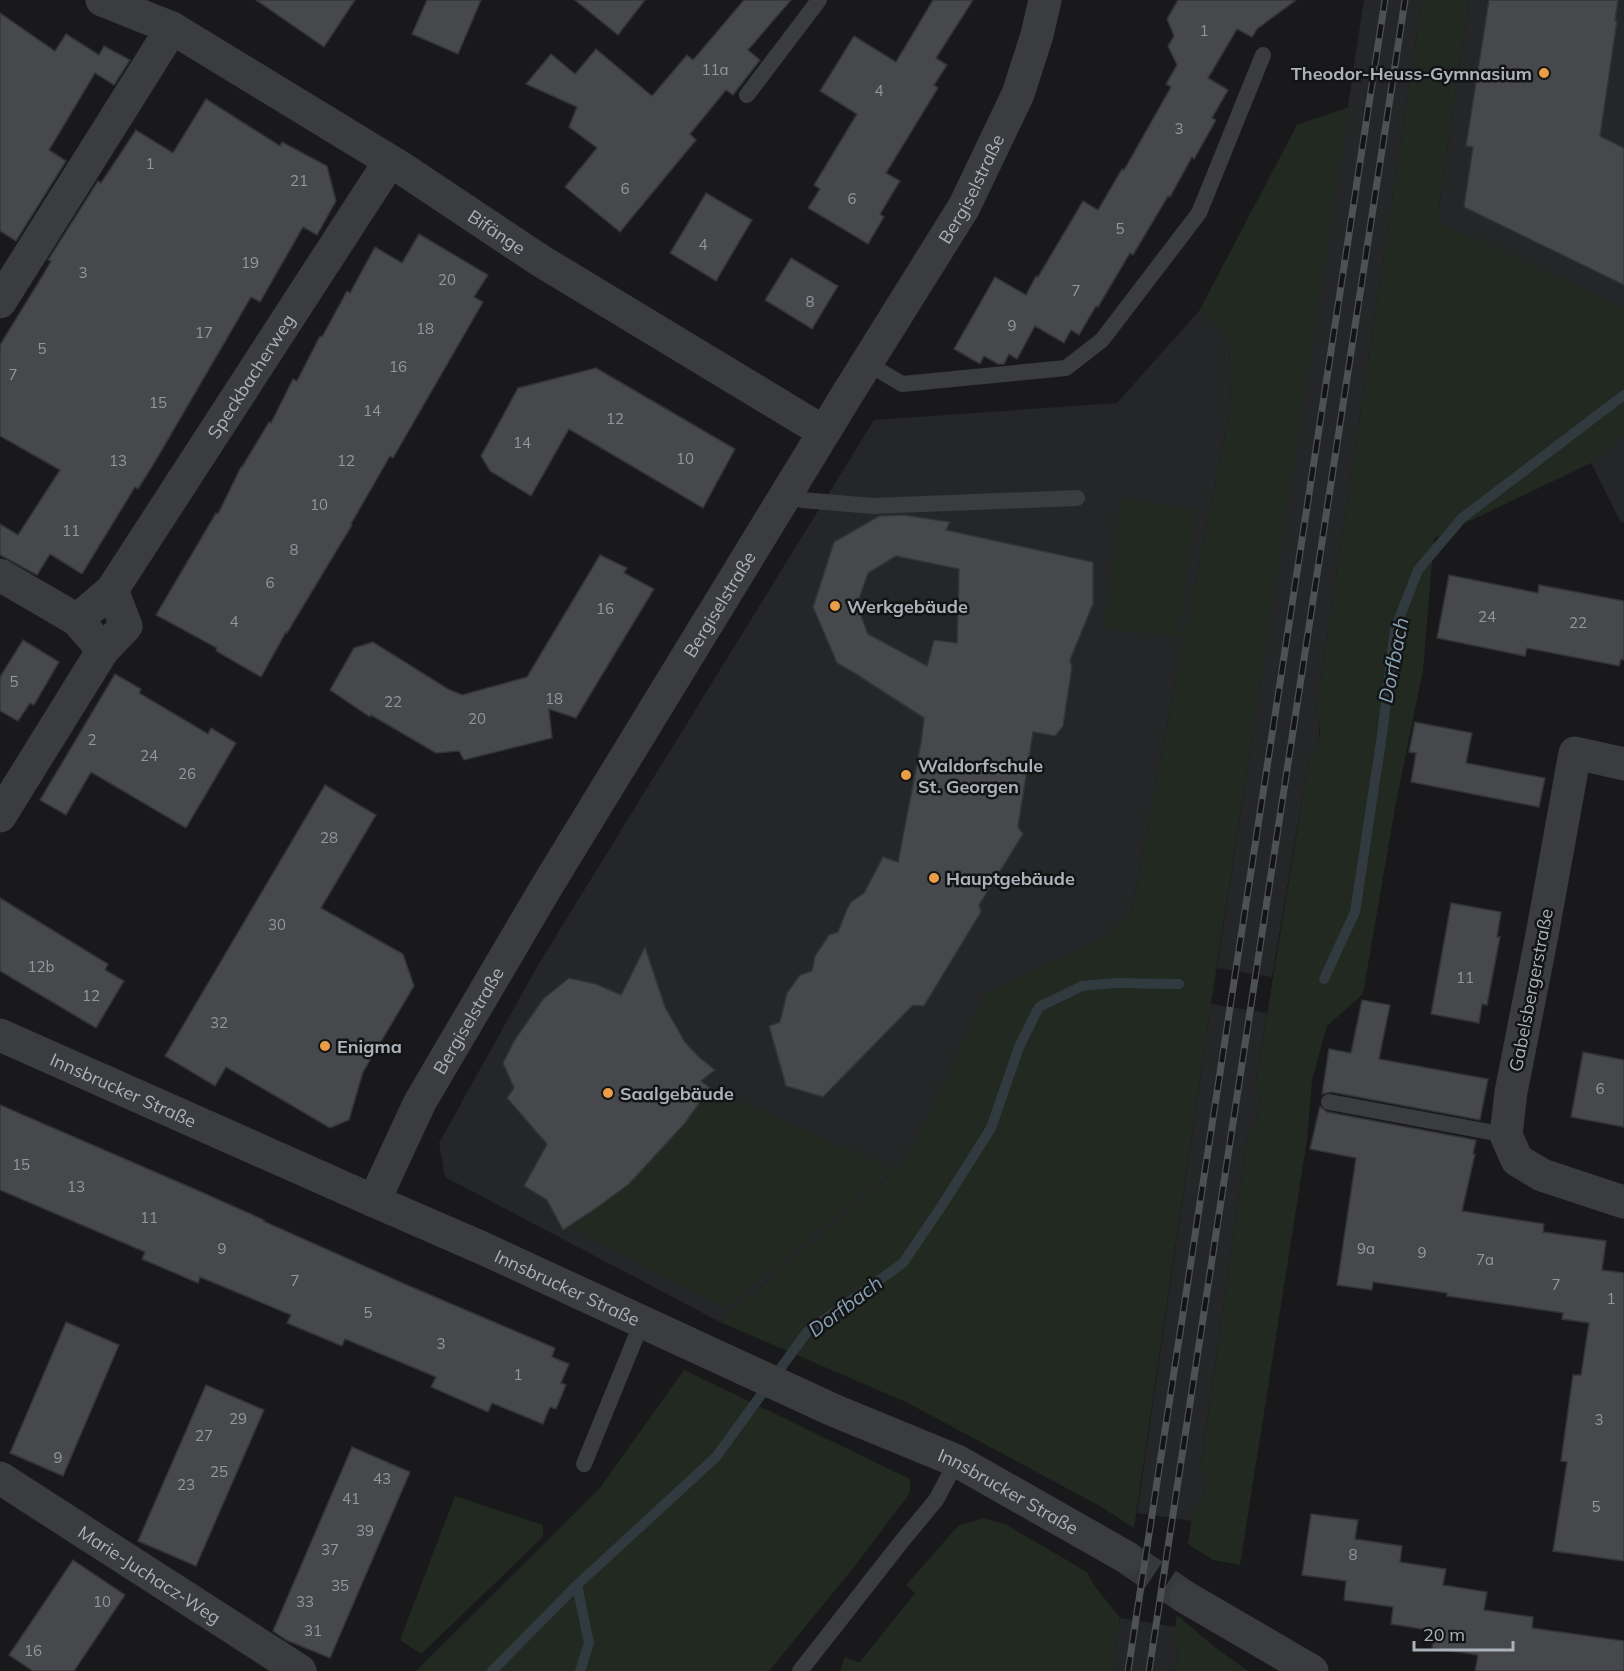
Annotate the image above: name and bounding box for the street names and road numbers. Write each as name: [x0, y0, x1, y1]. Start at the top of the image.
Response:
street label: Bergiselstraße: [933, 130, 1009, 248]
street label: Bifänge: [464, 204, 530, 259]
street label: Speckbacherweg: [202, 309, 300, 443]
street label: Bergiselstraße: [678, 547, 760, 661]
street label: Gabelsbergerstraße: [1504, 907, 1558, 1073]
street label: Bergiselstraße: [428, 963, 508, 1078]
street label: Innsbrucker Straße: [47, 1047, 200, 1132]
street label: Innsbrucker Straße: [491, 1244, 644, 1331]
street label: Innsbrucker Straße: [935, 1443, 1083, 1539]
street label: Marie-Juchacz-Weg: [74, 1520, 225, 1629]

